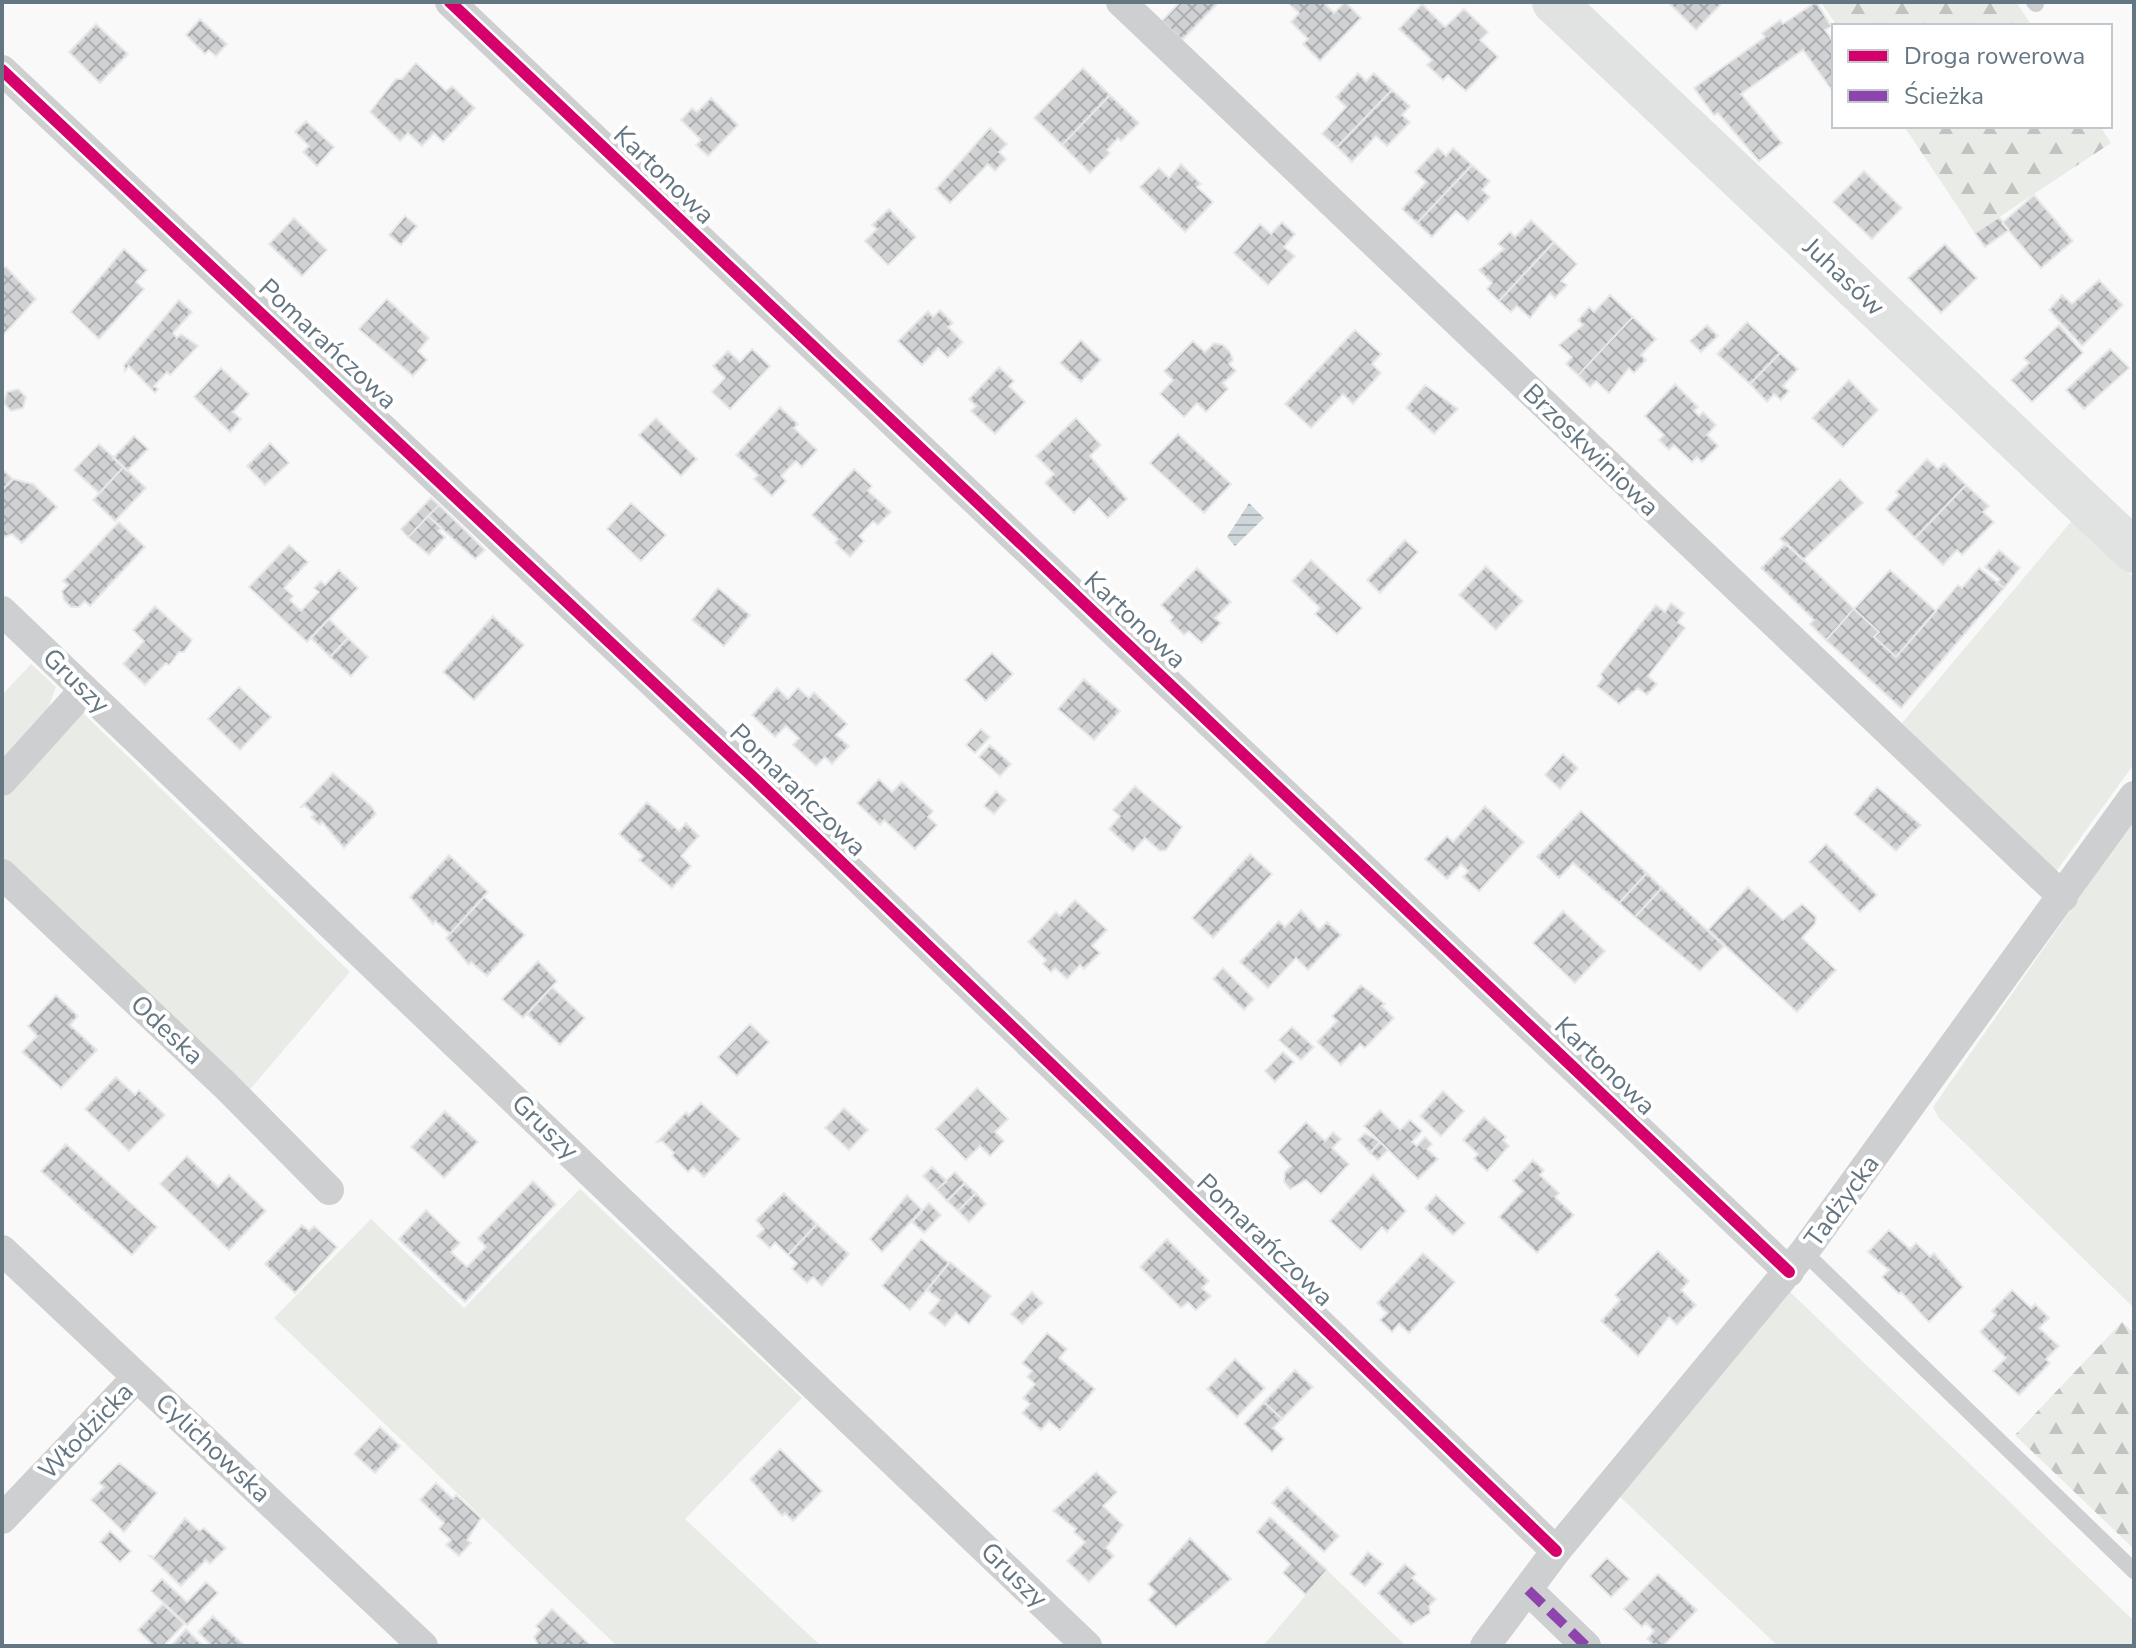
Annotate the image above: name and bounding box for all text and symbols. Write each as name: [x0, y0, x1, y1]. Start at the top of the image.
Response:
legend: [1832, 24, 2112, 128]
text: Droga rowerowa: [1904, 40, 2085, 72]
text: Ścieżka: [1904, 80, 1984, 112]
street label: Kartonowa: [606, 118, 722, 232]
street label: Juhasów: [1795, 229, 1893, 324]
street label: Pomarańczowa: [251, 271, 405, 417]
street label: Brzoskwiniowa: [1515, 376, 1667, 524]
street label: Kartonowa: [1076, 564, 1194, 676]
street label: Gruszy: [35, 640, 118, 722]
street label: Pomarańczowa: [722, 716, 874, 864]
street label: Odeska: [123, 987, 211, 1073]
street label: Kartonowa: [1547, 1009, 1663, 1123]
street label: Gruszy: [504, 1086, 587, 1168]
street label: Tadżycka: [1797, 1148, 1887, 1254]
street label: Pomarańczowa: [1189, 1166, 1341, 1314]
street label: Włodzicka: [31, 1375, 141, 1487]
street label: Cylichowska: [148, 1385, 278, 1511]
street label: Gruszy: [973, 1534, 1056, 1616]

